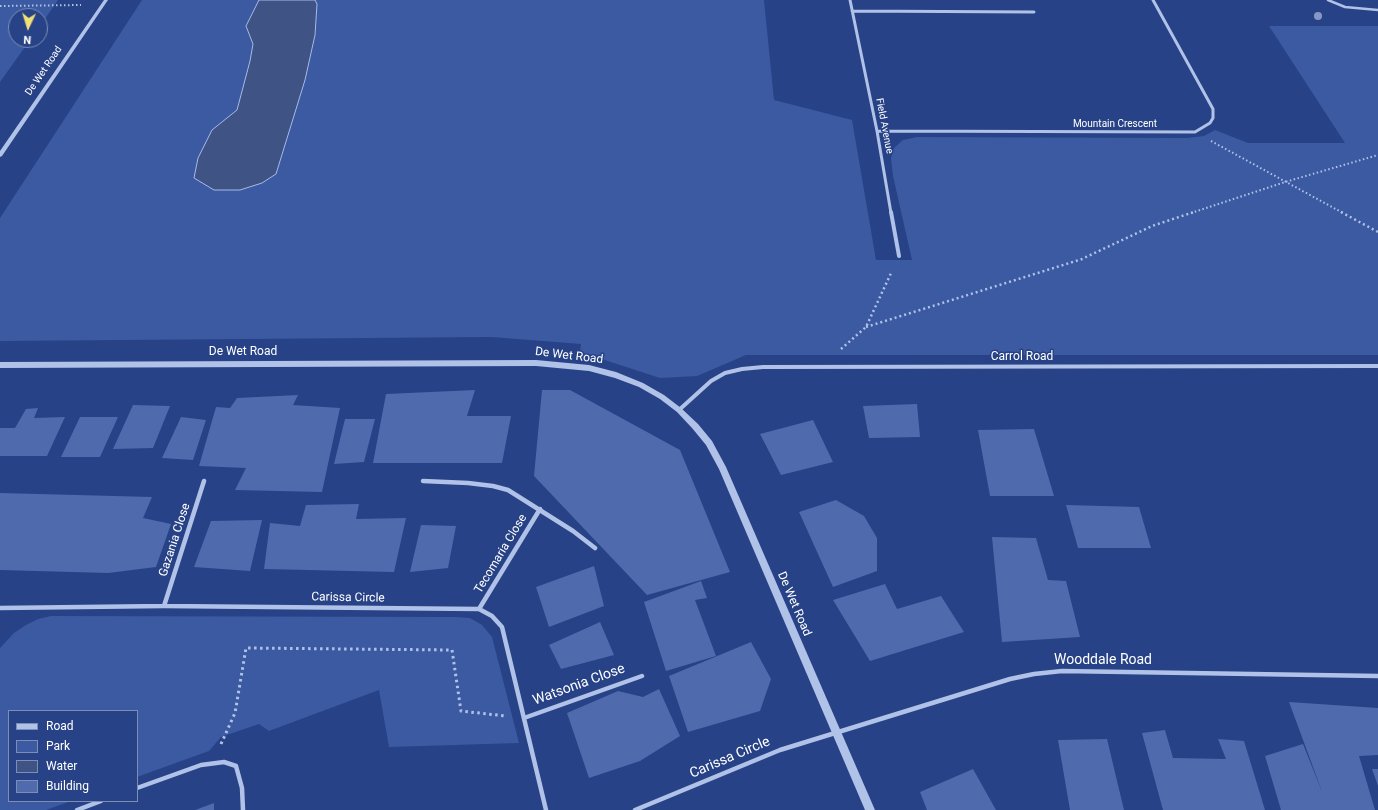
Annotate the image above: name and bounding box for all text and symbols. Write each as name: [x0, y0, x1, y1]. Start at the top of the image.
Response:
north arrow: [8, 8, 48, 48]
text: N: [23, 33, 32, 46]
street label: De Wet Road: [23, 44, 65, 98]
street label: Field Avenue: [873, 97, 895, 155]
street label: Mountain Crescent: [1073, 118, 1157, 130]
street label: De Wet Road: [209, 345, 277, 359]
street label: De Wet Road: [534, 345, 604, 367]
street label: Carrol Road: [991, 350, 1053, 364]
street label: Gazania Close: [156, 501, 194, 579]
street label: Tecomaria Close: [472, 512, 530, 596]
street label: De Wet Road: [774, 570, 814, 638]
street label: Carissa Circle: [311, 590, 385, 606]
street label: Wooddale Road: [1054, 652, 1152, 668]
street label: Watsonia Close: [531, 661, 627, 709]
legend: [8, 710, 138, 802]
text: Road: [46, 719, 74, 733]
street label: Carissa Circle: [687, 734, 773, 782]
text: Park: [46, 739, 70, 753]
text: Water: [46, 759, 77, 773]
text: Building: [46, 779, 89, 793]

